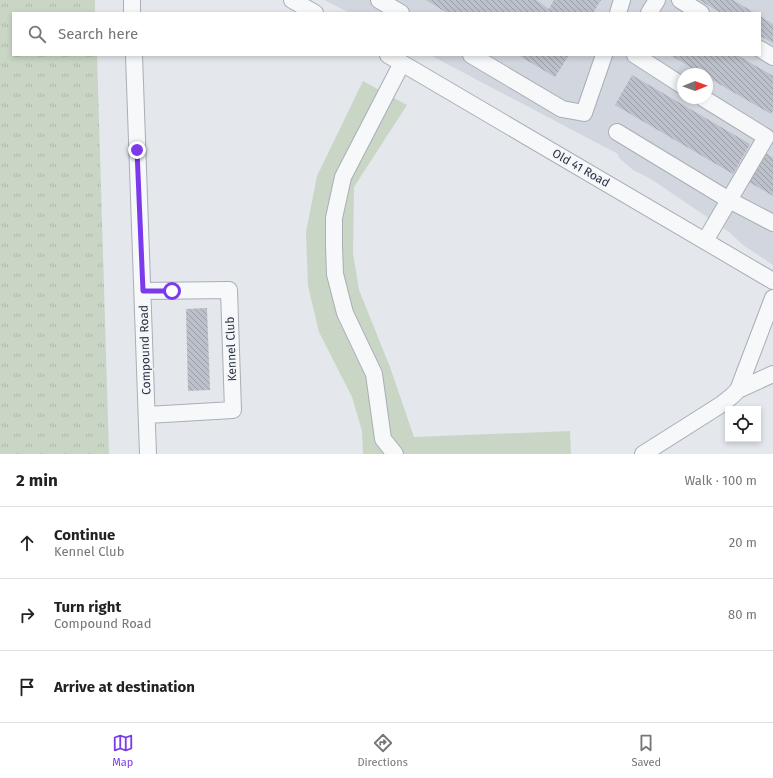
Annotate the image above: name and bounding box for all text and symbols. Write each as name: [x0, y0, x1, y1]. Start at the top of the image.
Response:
search box: [12, 12, 761, 56]
icon: search: [26, 23, 48, 45]
text: Search here: [58, 25, 138, 43]
north arrow: [677, 68, 713, 104]
route end: [128, 141, 146, 159]
street label: Old 41 Road: [550, 146, 612, 190]
route start: [163, 282, 181, 300]
street label: Compound Road: [136, 305, 154, 395]
street label: Kennel Club: [223, 316, 239, 382]
map controls: [725, 406, 761, 442]
button: locate: [725, 406, 761, 442]
text: 2 min: [16, 470, 58, 491]
text: Walk · 100 m: [685, 473, 757, 488]
text: Continue: [54, 526, 115, 544]
icon: ahead: [16, 532, 38, 554]
text: 20 m: [729, 535, 757, 550]
text: Kennel Club: [54, 544, 124, 559]
text: Turn right: [54, 598, 121, 616]
icon: right: [16, 604, 38, 626]
text: 80 m: [728, 607, 757, 622]
text: Compound Road: [54, 616, 151, 631]
icon: arrive: [16, 676, 38, 698]
text: Arrive at destination: [54, 678, 195, 696]
tab: Map: [112, 732, 134, 769]
tab: Directions: [357, 732, 408, 769]
tab: Saved: [631, 732, 661, 769]

